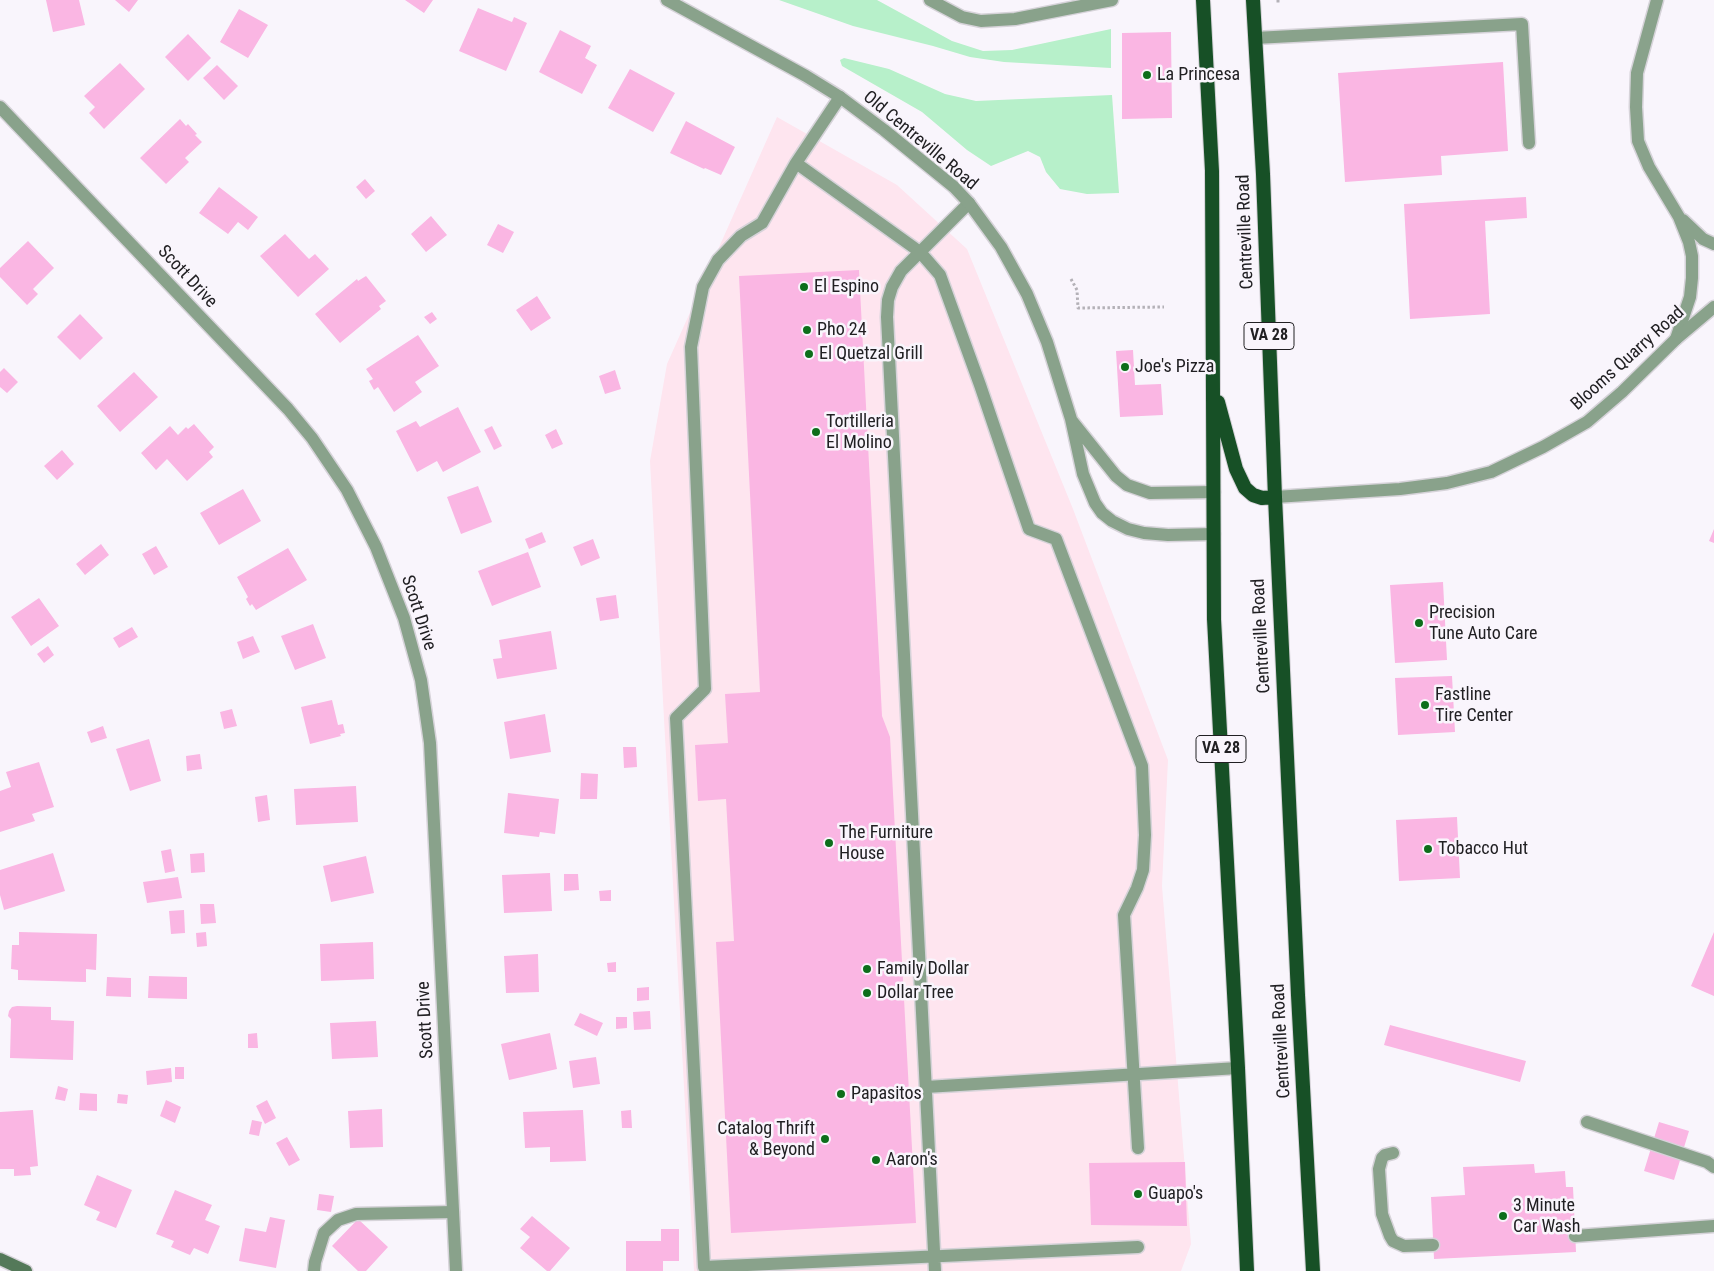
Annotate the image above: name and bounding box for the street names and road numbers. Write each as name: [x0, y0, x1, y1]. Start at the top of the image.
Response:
street label: Old Centreville Road: [858, 87, 982, 195]
street label: Centreville Road: [1233, 174, 1259, 290]
street label: Scott Drive: [153, 241, 221, 313]
street label: Blooms Quarry Road: [1567, 302, 1689, 416]
road number: VA 28: [1244, 322, 1294, 350]
street label: Scott Drive: [396, 573, 440, 653]
street label: Centreville Road: [1248, 578, 1276, 694]
road number: VA 28: [1196, 736, 1246, 762]
street label: Scott Drive: [413, 981, 439, 1059]
street label: Centreville Road: [1268, 983, 1296, 1099]

